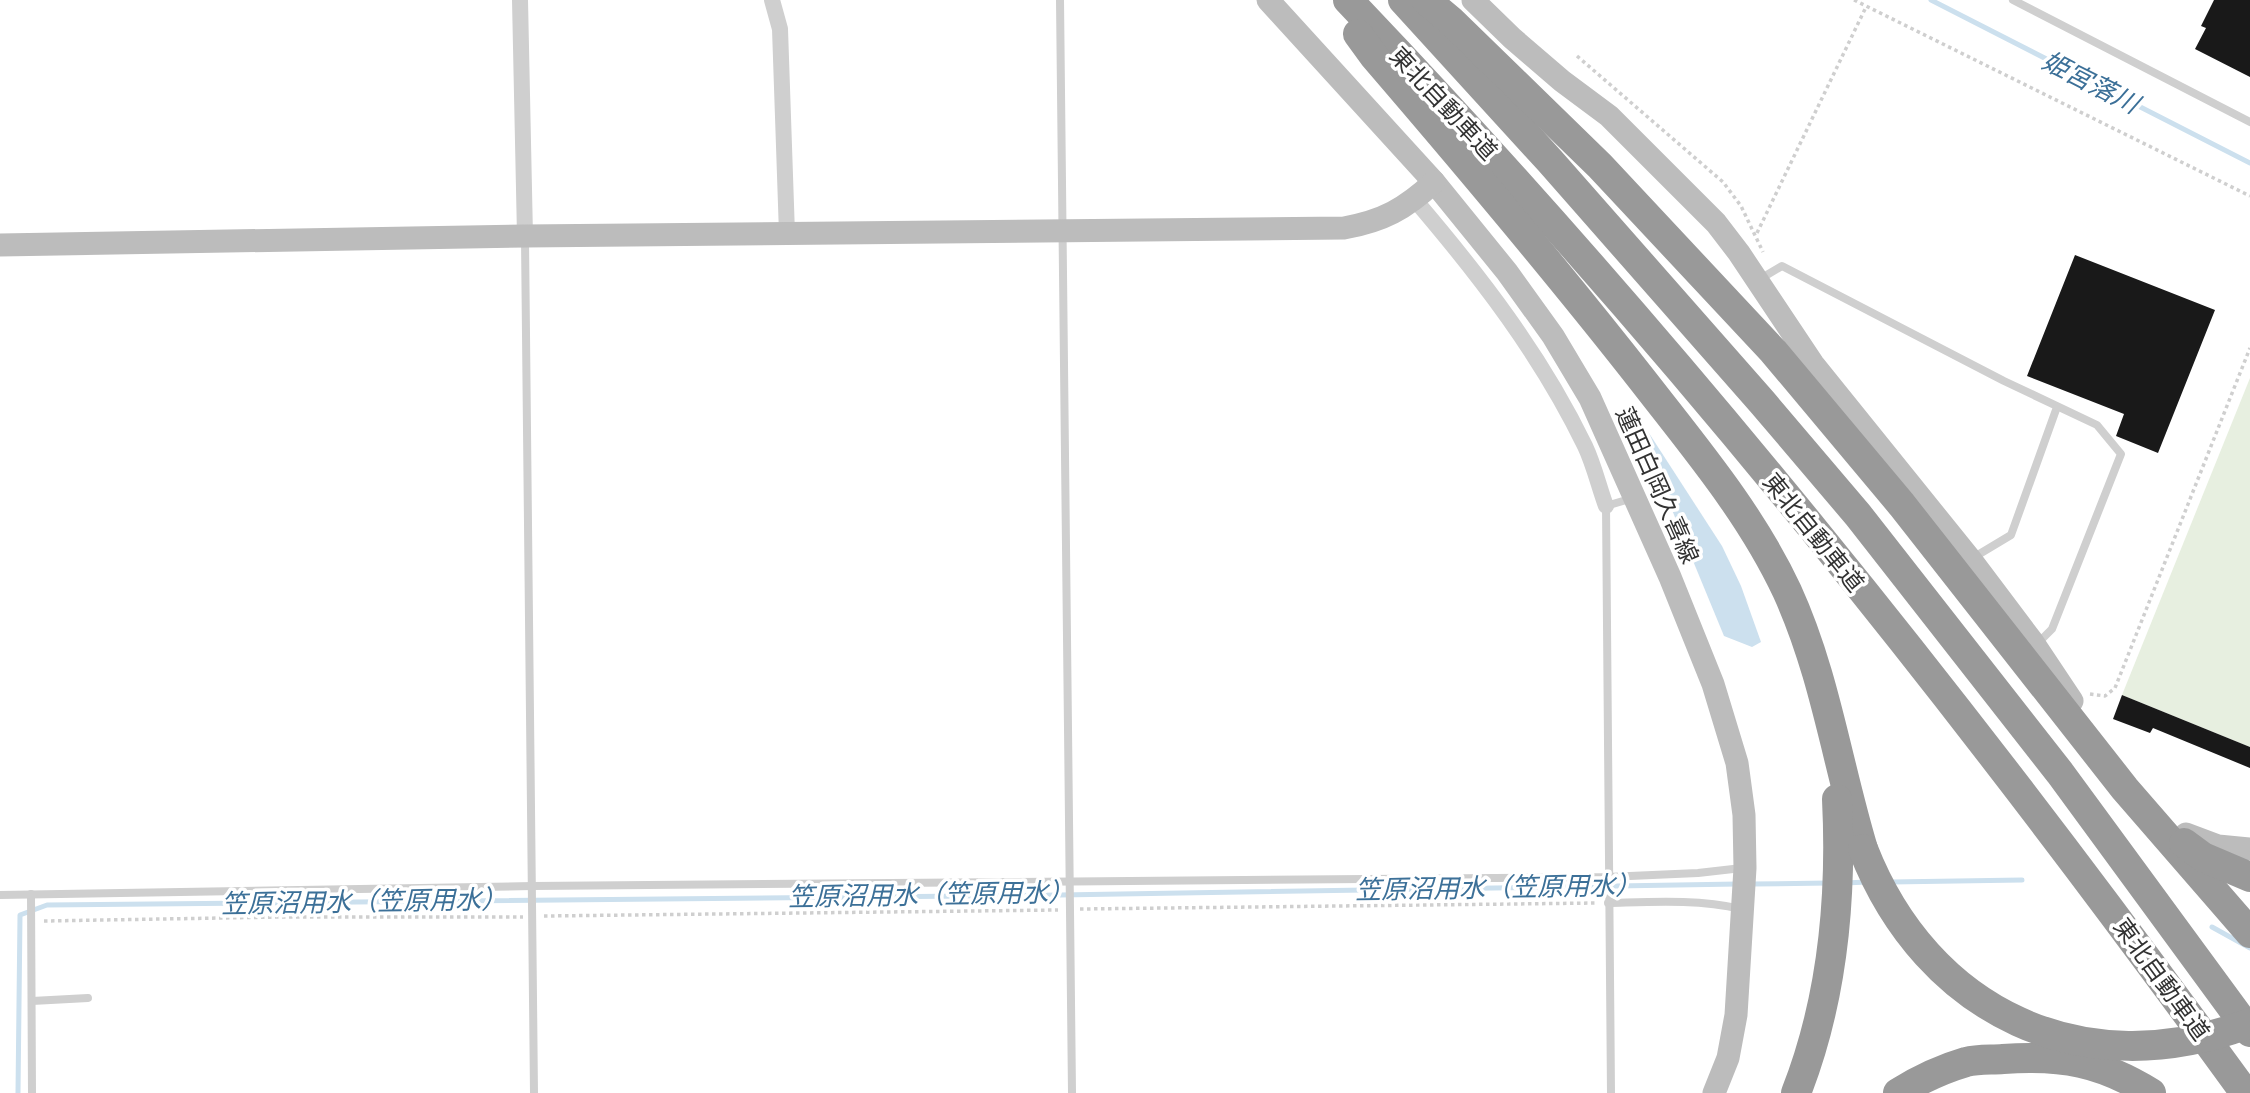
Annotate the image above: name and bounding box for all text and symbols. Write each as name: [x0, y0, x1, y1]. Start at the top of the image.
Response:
street label: 東北自動車道: [1385, 41, 1503, 165]
water label: 姫宮落川: [2038, 45, 2147, 121]
street label: 蓮田白岡久喜線: [1611, 403, 1705, 567]
street label: 東北自動車道: [1758, 467, 1870, 597]
water label: 笠原沼用水（笠原用水）: [1355, 869, 1641, 905]
water label: 笠原沼用水（笠原用水）: [788, 876, 1074, 912]
water label: 笠原沼用水（笠原用水）: [221, 883, 507, 919]
street label: 東北自動車道: [2108, 913, 2216, 1045]

